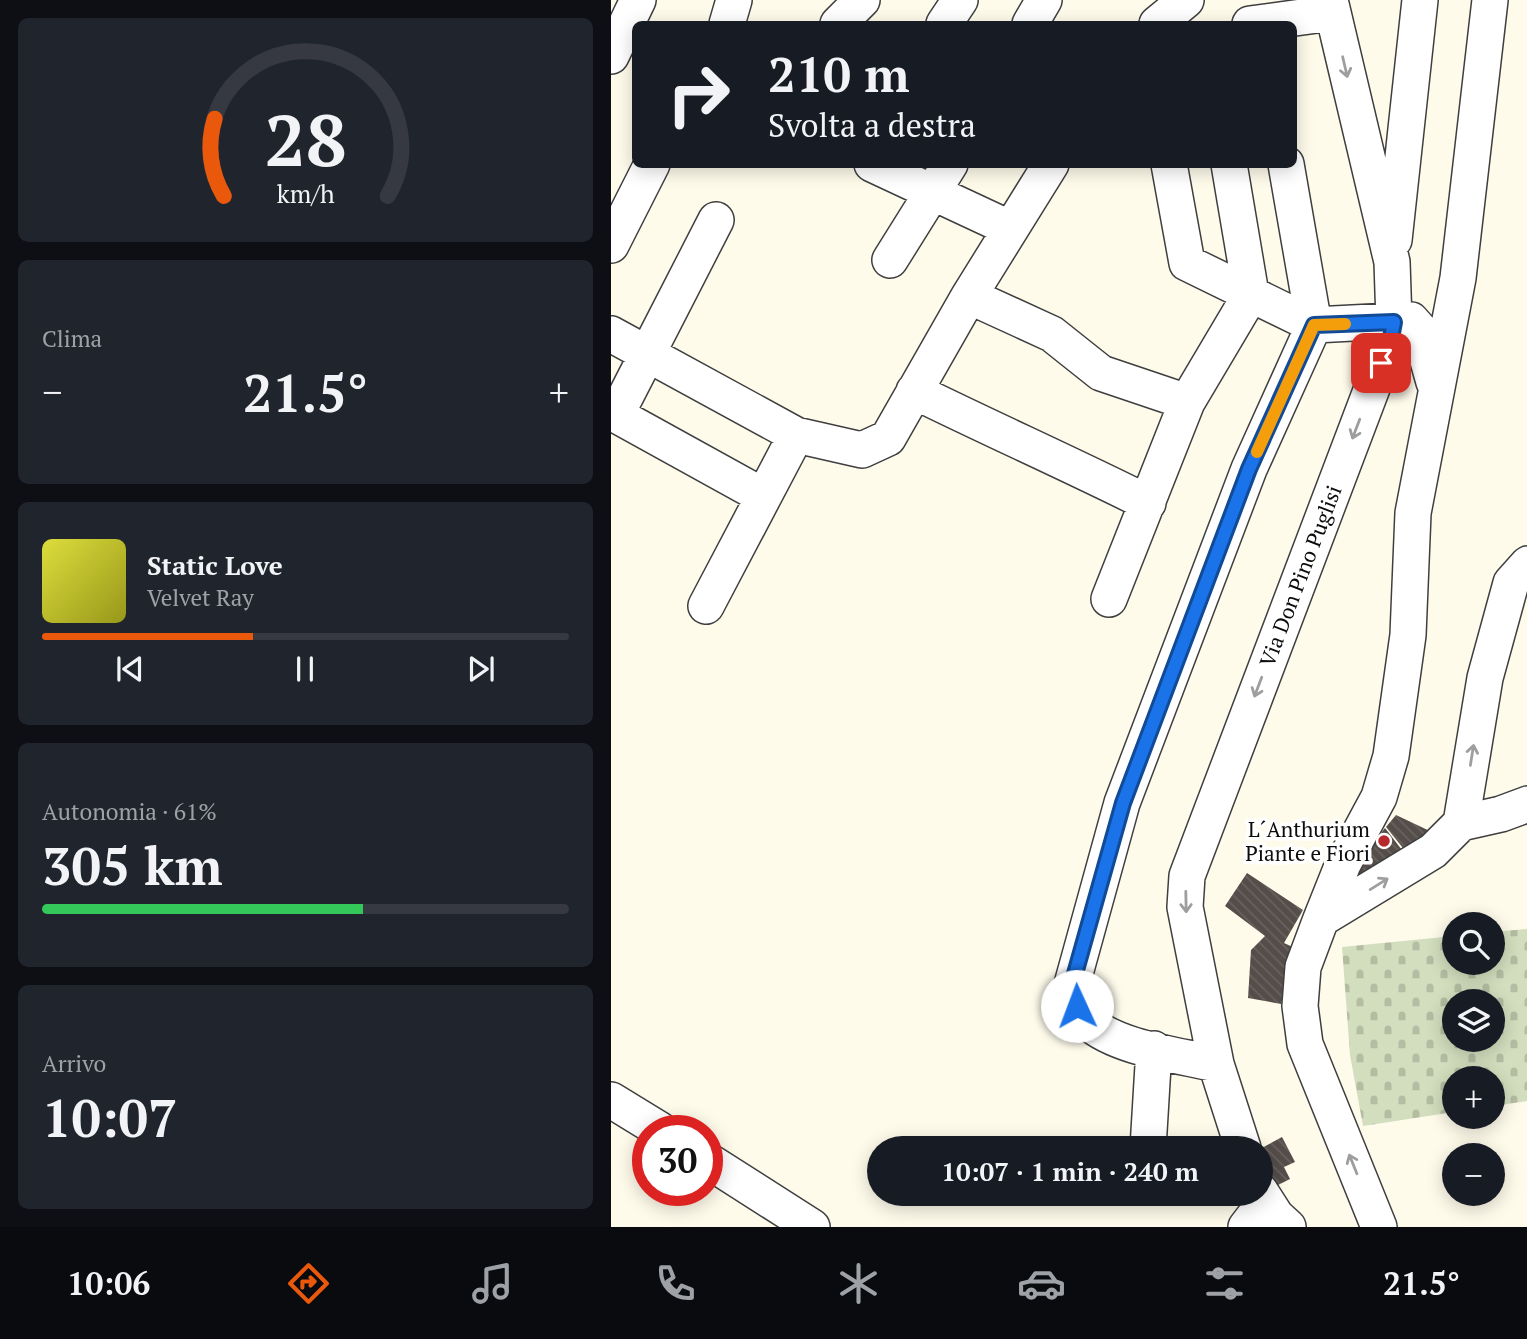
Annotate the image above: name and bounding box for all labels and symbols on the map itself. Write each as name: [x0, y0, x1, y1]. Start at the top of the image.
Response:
one-way arrow: [1338, 55, 1352, 78]
pin: [1351, 333, 1411, 393]
one-way arrow: [1349, 418, 1362, 439]
street label: Via Don Pino Puglisi: [1253, 481, 1347, 671]
one-way arrow: [1251, 676, 1264, 698]
one-way arrow: [1466, 744, 1479, 767]
place label: L´Anthurium Piante e Fiori: [1245, 815, 1370, 867]
marker: L´Anthurium Piante e Fiori: [1376, 833, 1392, 849]
one-way arrow: [1369, 876, 1388, 891]
one-way arrow: [1179, 890, 1193, 913]
position arrow: [1040, 969, 1114, 1043]
speed limit sign: 30: [632, 1115, 723, 1206]
one-way arrow: [1345, 1154, 1358, 1176]

